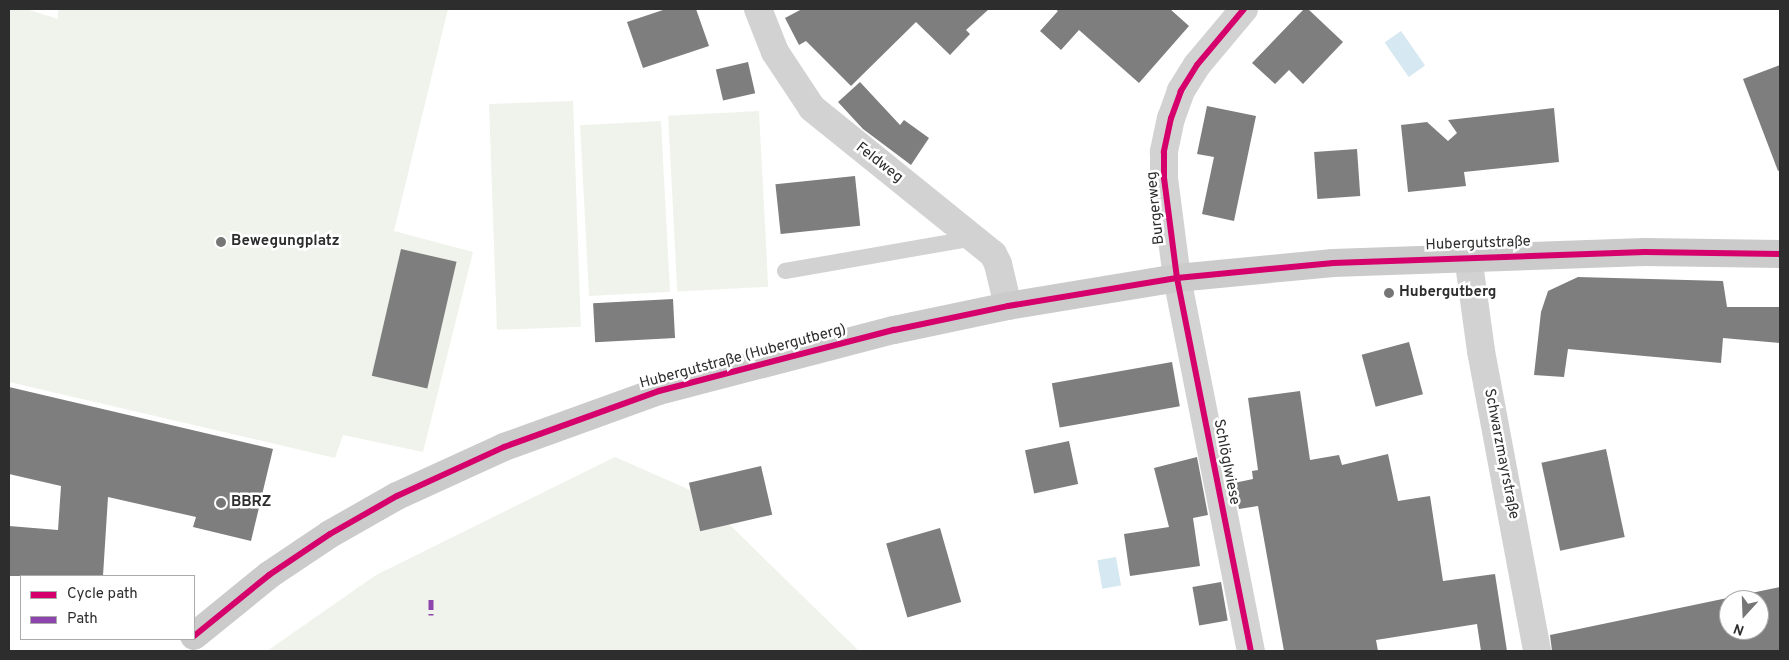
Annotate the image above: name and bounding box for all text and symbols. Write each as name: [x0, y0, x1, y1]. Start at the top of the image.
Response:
street label: Feldweg: [852, 139, 906, 187]
street label: Burgerweg: [1143, 170, 1169, 246]
place label: Bewegungplatz: [231, 233, 340, 251]
street label: Hubergutstraße: [1425, 233, 1531, 255]
marker: Bewegungplatz: [215, 236, 227, 248]
place label: Hubergutberg: [1399, 284, 1497, 302]
marker: Hubergutberg: [1383, 287, 1395, 299]
street label: Hubergutstraße (Hubergutberg): [638, 321, 848, 393]
street label: Schwarzmayrstraße: [1480, 387, 1522, 521]
street label: Schlöglwiese: [1209, 418, 1243, 506]
place label: BBRZ: [231, 494, 271, 512]
marker: BBRZ: [215, 497, 227, 509]
legend: [20, 575, 195, 640]
text: Cycle path: [67, 585, 138, 604]
north arrow: [1719, 590, 1769, 640]
text: Path: [67, 610, 98, 629]
text: N: [1731, 619, 1747, 638]

